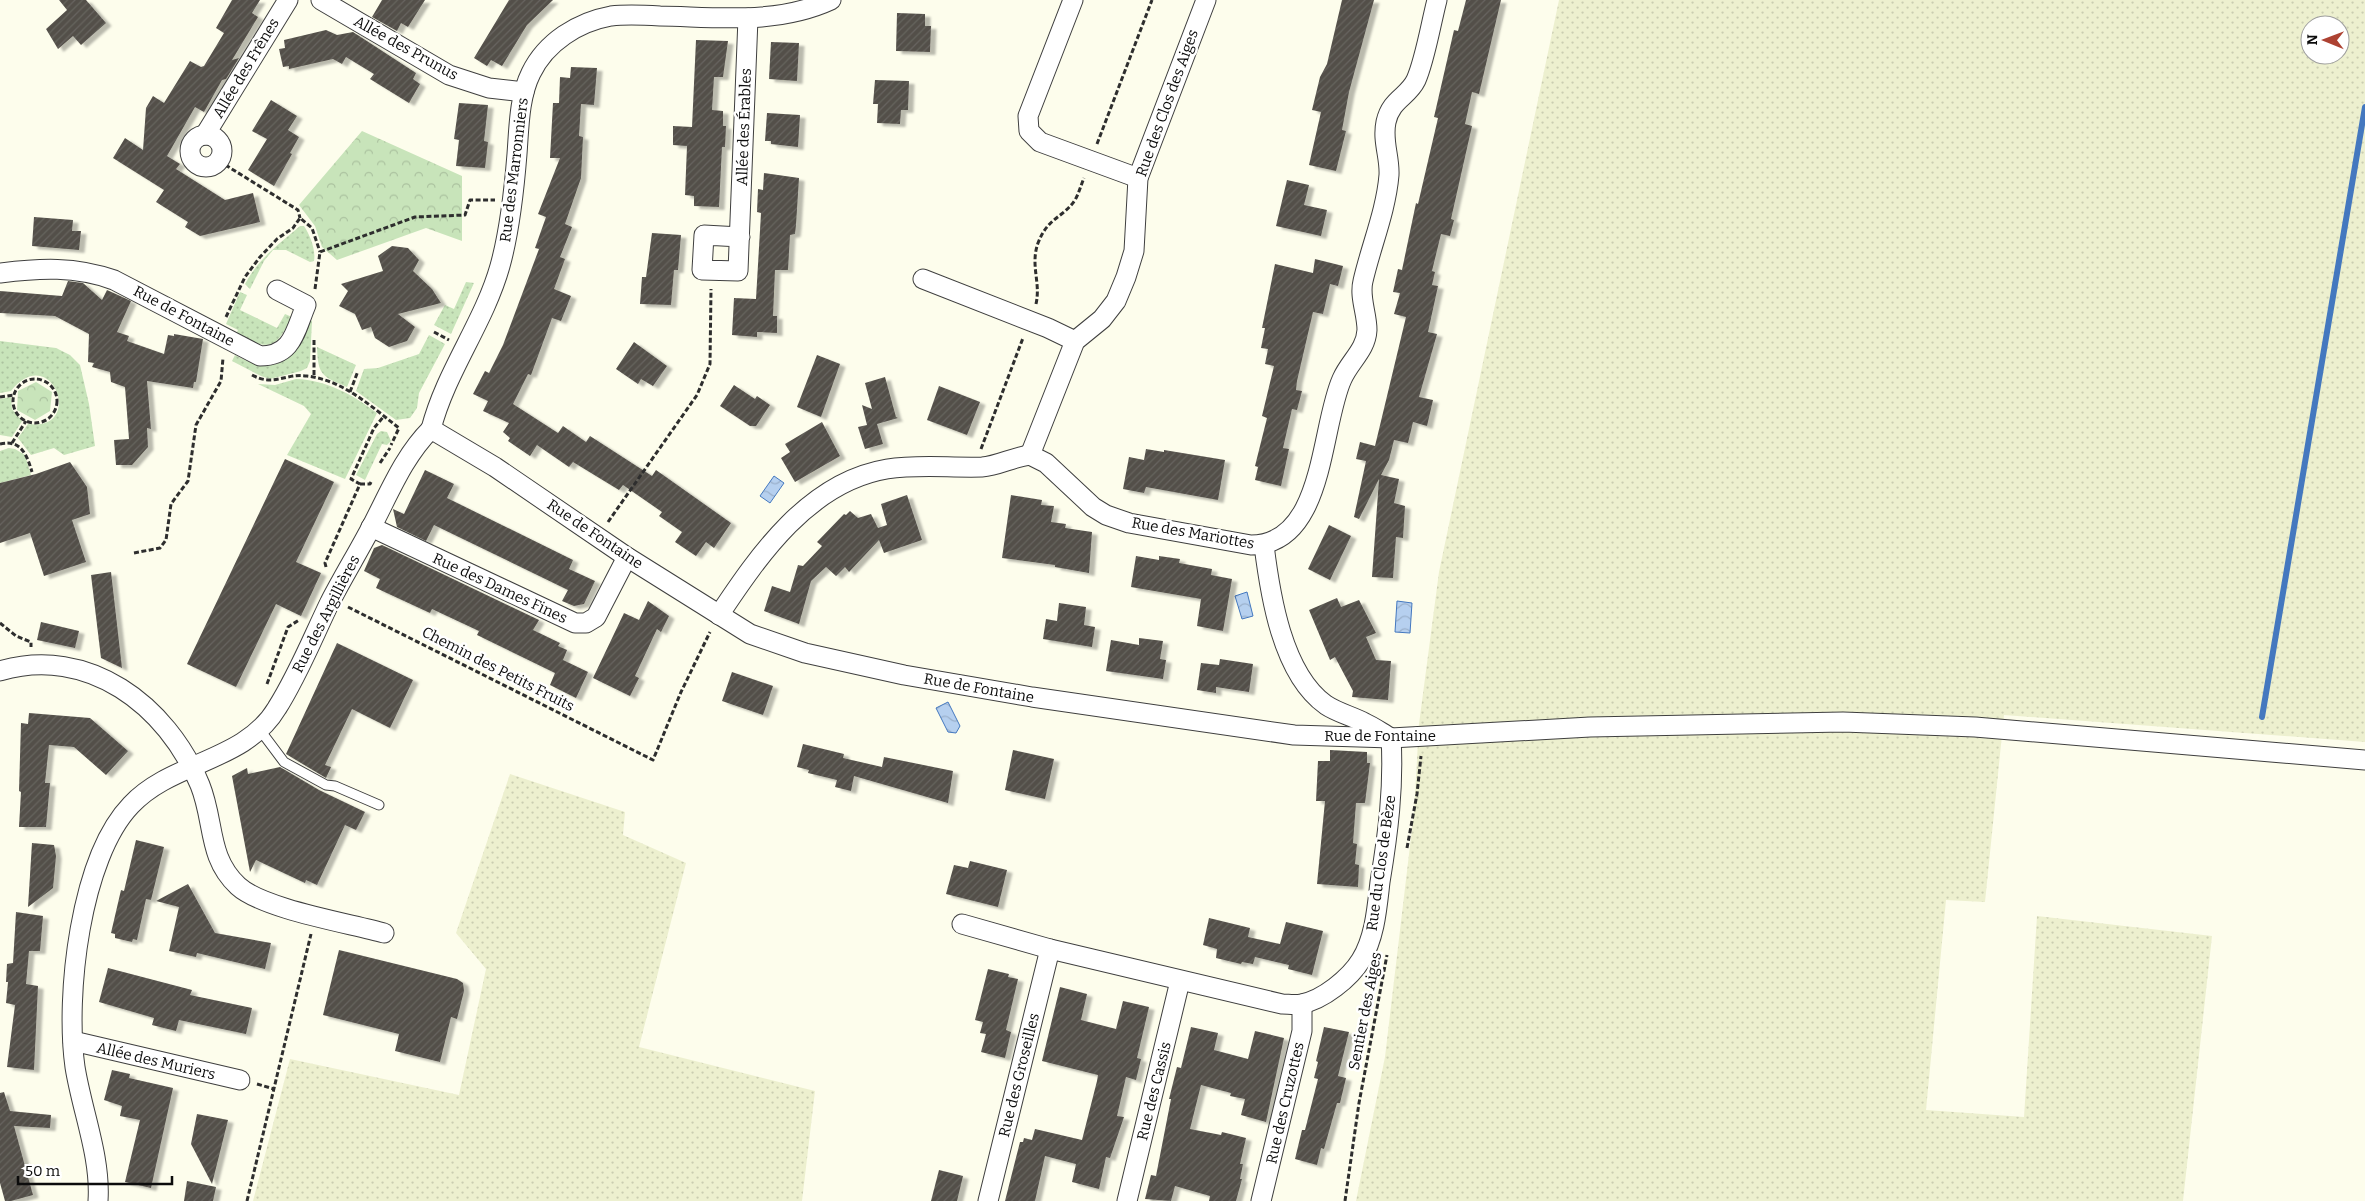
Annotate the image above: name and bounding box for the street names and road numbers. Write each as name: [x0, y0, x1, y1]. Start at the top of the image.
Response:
street label: Allée des Prunus: [351, 12, 461, 84]
street label: Allée des Frênes: [209, 15, 283, 121]
street label: Rue des Clos des Aiges: [1132, 27, 1202, 179]
street label: Allée des Érables: [733, 68, 755, 186]
street label: Rue des Marronniers: [496, 97, 532, 243]
street label: Rue de Fontaine: [130, 282, 238, 350]
street label: Rue de Fontaine: [544, 495, 646, 573]
street label: Rue des Mariottes: [1130, 513, 1256, 553]
street label: Rue des Dames Fines: [430, 549, 570, 627]
street label: Rue des Argillières: [289, 552, 363, 676]
street label: Chemin des Petits Fruits: [419, 623, 577, 715]
street label: Rue de Fontaine: [922, 669, 1036, 707]
street label: Rue de Fontaine: [1324, 727, 1436, 745]
street label: Rue du Clos de Bèze: [1363, 794, 1399, 932]
street label: Sentier des Aiges: [1345, 950, 1385, 1072]
street label: Rue des Groseilles: [995, 1011, 1043, 1139]
street label: Allée des Muriers: [95, 1039, 217, 1083]
street label: Rue des Cassis: [1133, 1040, 1175, 1142]
street label: Rue des Cruzottes: [1262, 1040, 1308, 1166]

